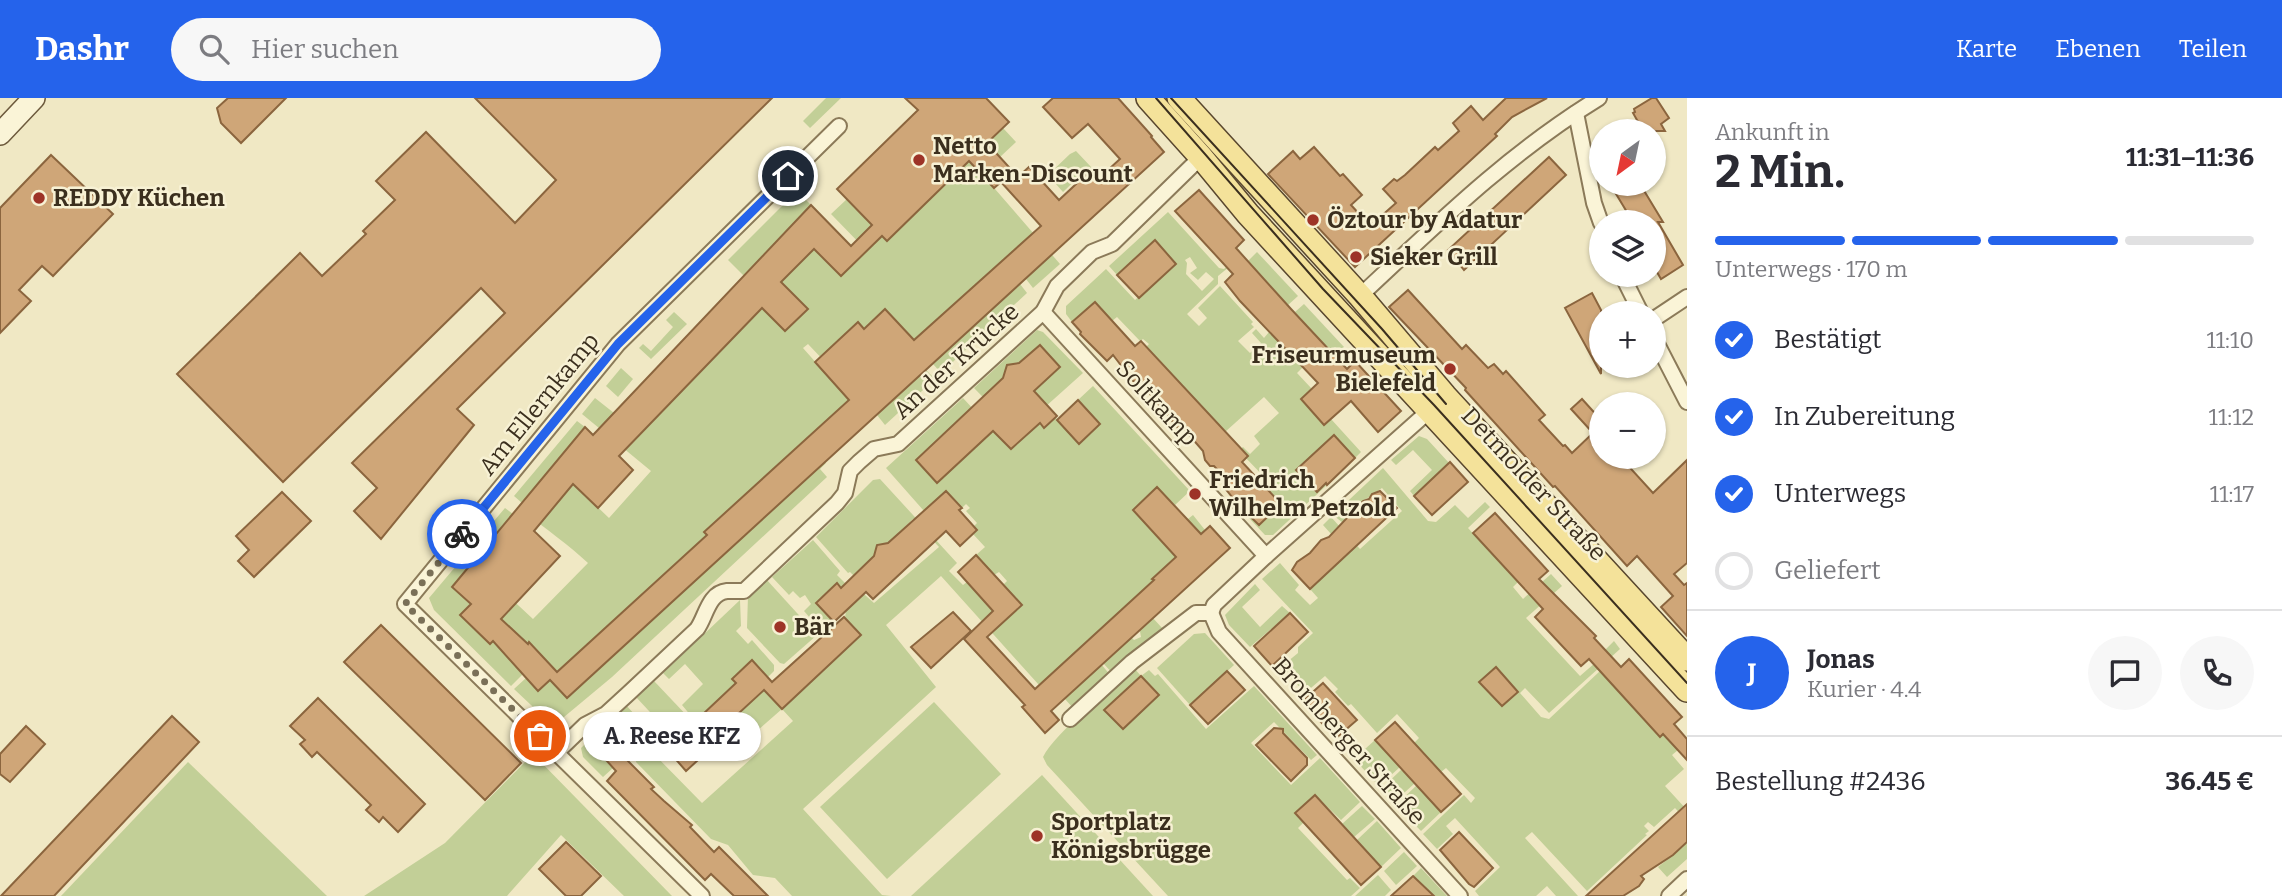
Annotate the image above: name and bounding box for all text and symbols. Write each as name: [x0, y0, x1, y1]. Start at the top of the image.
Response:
search box: [171, 18, 661, 81]
text: Dashr: [35, 29, 129, 69]
icon: search: [195, 30, 233, 68]
text: Hier suchen: [251, 34, 399, 65]
text: Karte: [1956, 35, 2017, 63]
text: Ebenen: [2055, 35, 2141, 63]
text: Teilen: [2179, 35, 2247, 63]
text: Ankunft in: [1715, 118, 1830, 146]
north arrow: [1589, 119, 1666, 196]
map controls: [1589, 119, 1666, 469]
place label: Netto Marken-Discount: [933, 132, 1134, 188]
text: 11:31–11:36: [2126, 142, 2254, 173]
text: 2 Min.: [1715, 144, 1845, 199]
pin: [758, 146, 818, 206]
marker: Netto Marken-Discount: [911, 152, 927, 168]
icon: home: [769, 157, 807, 195]
place label: REDDY Küchen: [53, 184, 225, 212]
marker: REDDY Küchen: [31, 190, 47, 206]
place label: Öztour by Adatur: [1327, 206, 1522, 234]
button: layers: [1589, 210, 1666, 287]
marker: Öztour by Adatur: [1305, 212, 1321, 228]
place label: Sieker Grill: [1370, 243, 1498, 271]
marker: Sieker Grill: [1348, 249, 1364, 265]
text: Unterwegs · 170 m: [1715, 255, 1907, 283]
street label: An der Krücke: [888, 297, 1024, 425]
button: +: [1589, 301, 1666, 378]
icon: check: [1715, 321, 1753, 359]
text: Bestätigt: [1774, 324, 1881, 355]
text: 11:10: [2206, 326, 2254, 354]
street label: Am Ellernkamp: [473, 327, 605, 481]
place label: Friseurmuseum Bielefeld: [1252, 341, 1436, 397]
street label: Soltkamp: [1110, 355, 1204, 451]
marker: Friseurmuseum Bielefeld: [1442, 361, 1458, 377]
button: −: [1589, 392, 1666, 469]
icon: check: [1715, 398, 1753, 436]
street label: Detmolder Straße: [1456, 401, 1612, 567]
text: In Zubereitung: [1774, 401, 1955, 432]
text: 11:12: [2209, 403, 2254, 431]
place label: Friedrich Wilhelm Petzold: [1209, 466, 1396, 522]
icon: check: [1715, 475, 1753, 513]
text: Unterwegs: [1774, 478, 1906, 509]
text: 11:17: [2210, 480, 2254, 508]
marker: Friedrich Wilhelm Petzold: [1187, 486, 1203, 502]
courier: [427, 499, 497, 569]
icon: bike: [443, 515, 481, 553]
text: Geliefert: [1774, 555, 1881, 586]
place label: Bär: [794, 613, 834, 641]
marker: Bär: [772, 619, 788, 635]
button: chat: [2088, 636, 2162, 710]
button: phone: [2180, 636, 2254, 710]
text: Jonas: [1807, 644, 1875, 675]
street label: Bromberger Straße: [1267, 652, 1431, 830]
text: J: [1748, 658, 1756, 689]
text: Kurier · 4.4: [1807, 675, 1921, 703]
pin: [510, 706, 570, 766]
callout: A. Reese KFZ: [582, 712, 760, 760]
icon: bag: [521, 717, 559, 755]
text: A. Reese KFZ: [603, 722, 741, 750]
text: Bestellung #2436: [1715, 766, 1926, 797]
text: 36.45 €: [2165, 766, 2254, 797]
place label: Sportplatz Königsbrügge: [1051, 808, 1211, 864]
marker: Sportplatz Königsbrügge: [1029, 828, 1045, 844]

